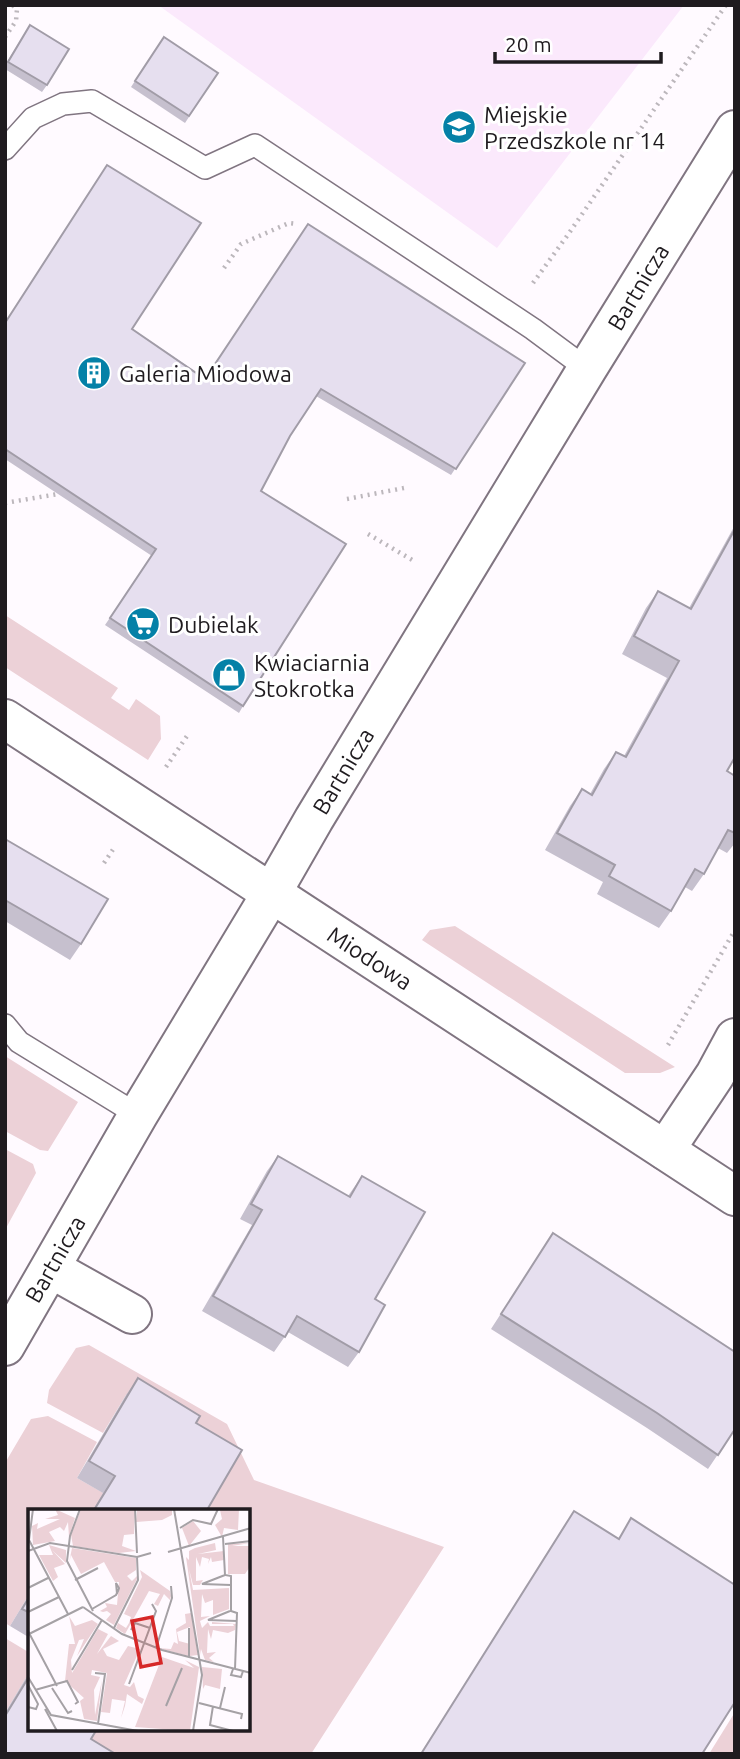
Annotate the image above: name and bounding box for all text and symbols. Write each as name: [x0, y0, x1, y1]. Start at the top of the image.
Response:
scale bar: [495, 21, 661, 65]
text: 20 m: [505, 32, 552, 56]
place label: Miejskie Przedszkole nr 14: [484, 102, 665, 153]
school or university icon: Miejskie Przedszkole nr 14: [440, 108, 478, 146]
street label: Bartnicza: [603, 239, 673, 335]
building icon: Galeria Miodowa: [75, 354, 113, 392]
place label: Galeria Miodowa: [119, 361, 292, 386]
supermarket icon: Dubielak: [124, 605, 162, 643]
place label: Dubielak: [168, 612, 259, 637]
place label: Kwiaciarnia Stokrotka: [254, 650, 370, 701]
shop icon: Kwiaciarnia Stokrotka: [210, 656, 248, 694]
street label: Bartnicza: [308, 723, 378, 819]
street label: Miodowa: [323, 921, 417, 995]
street label: Bartnicza: [20, 1211, 90, 1307]
inset map: [28, 1509, 250, 1731]

